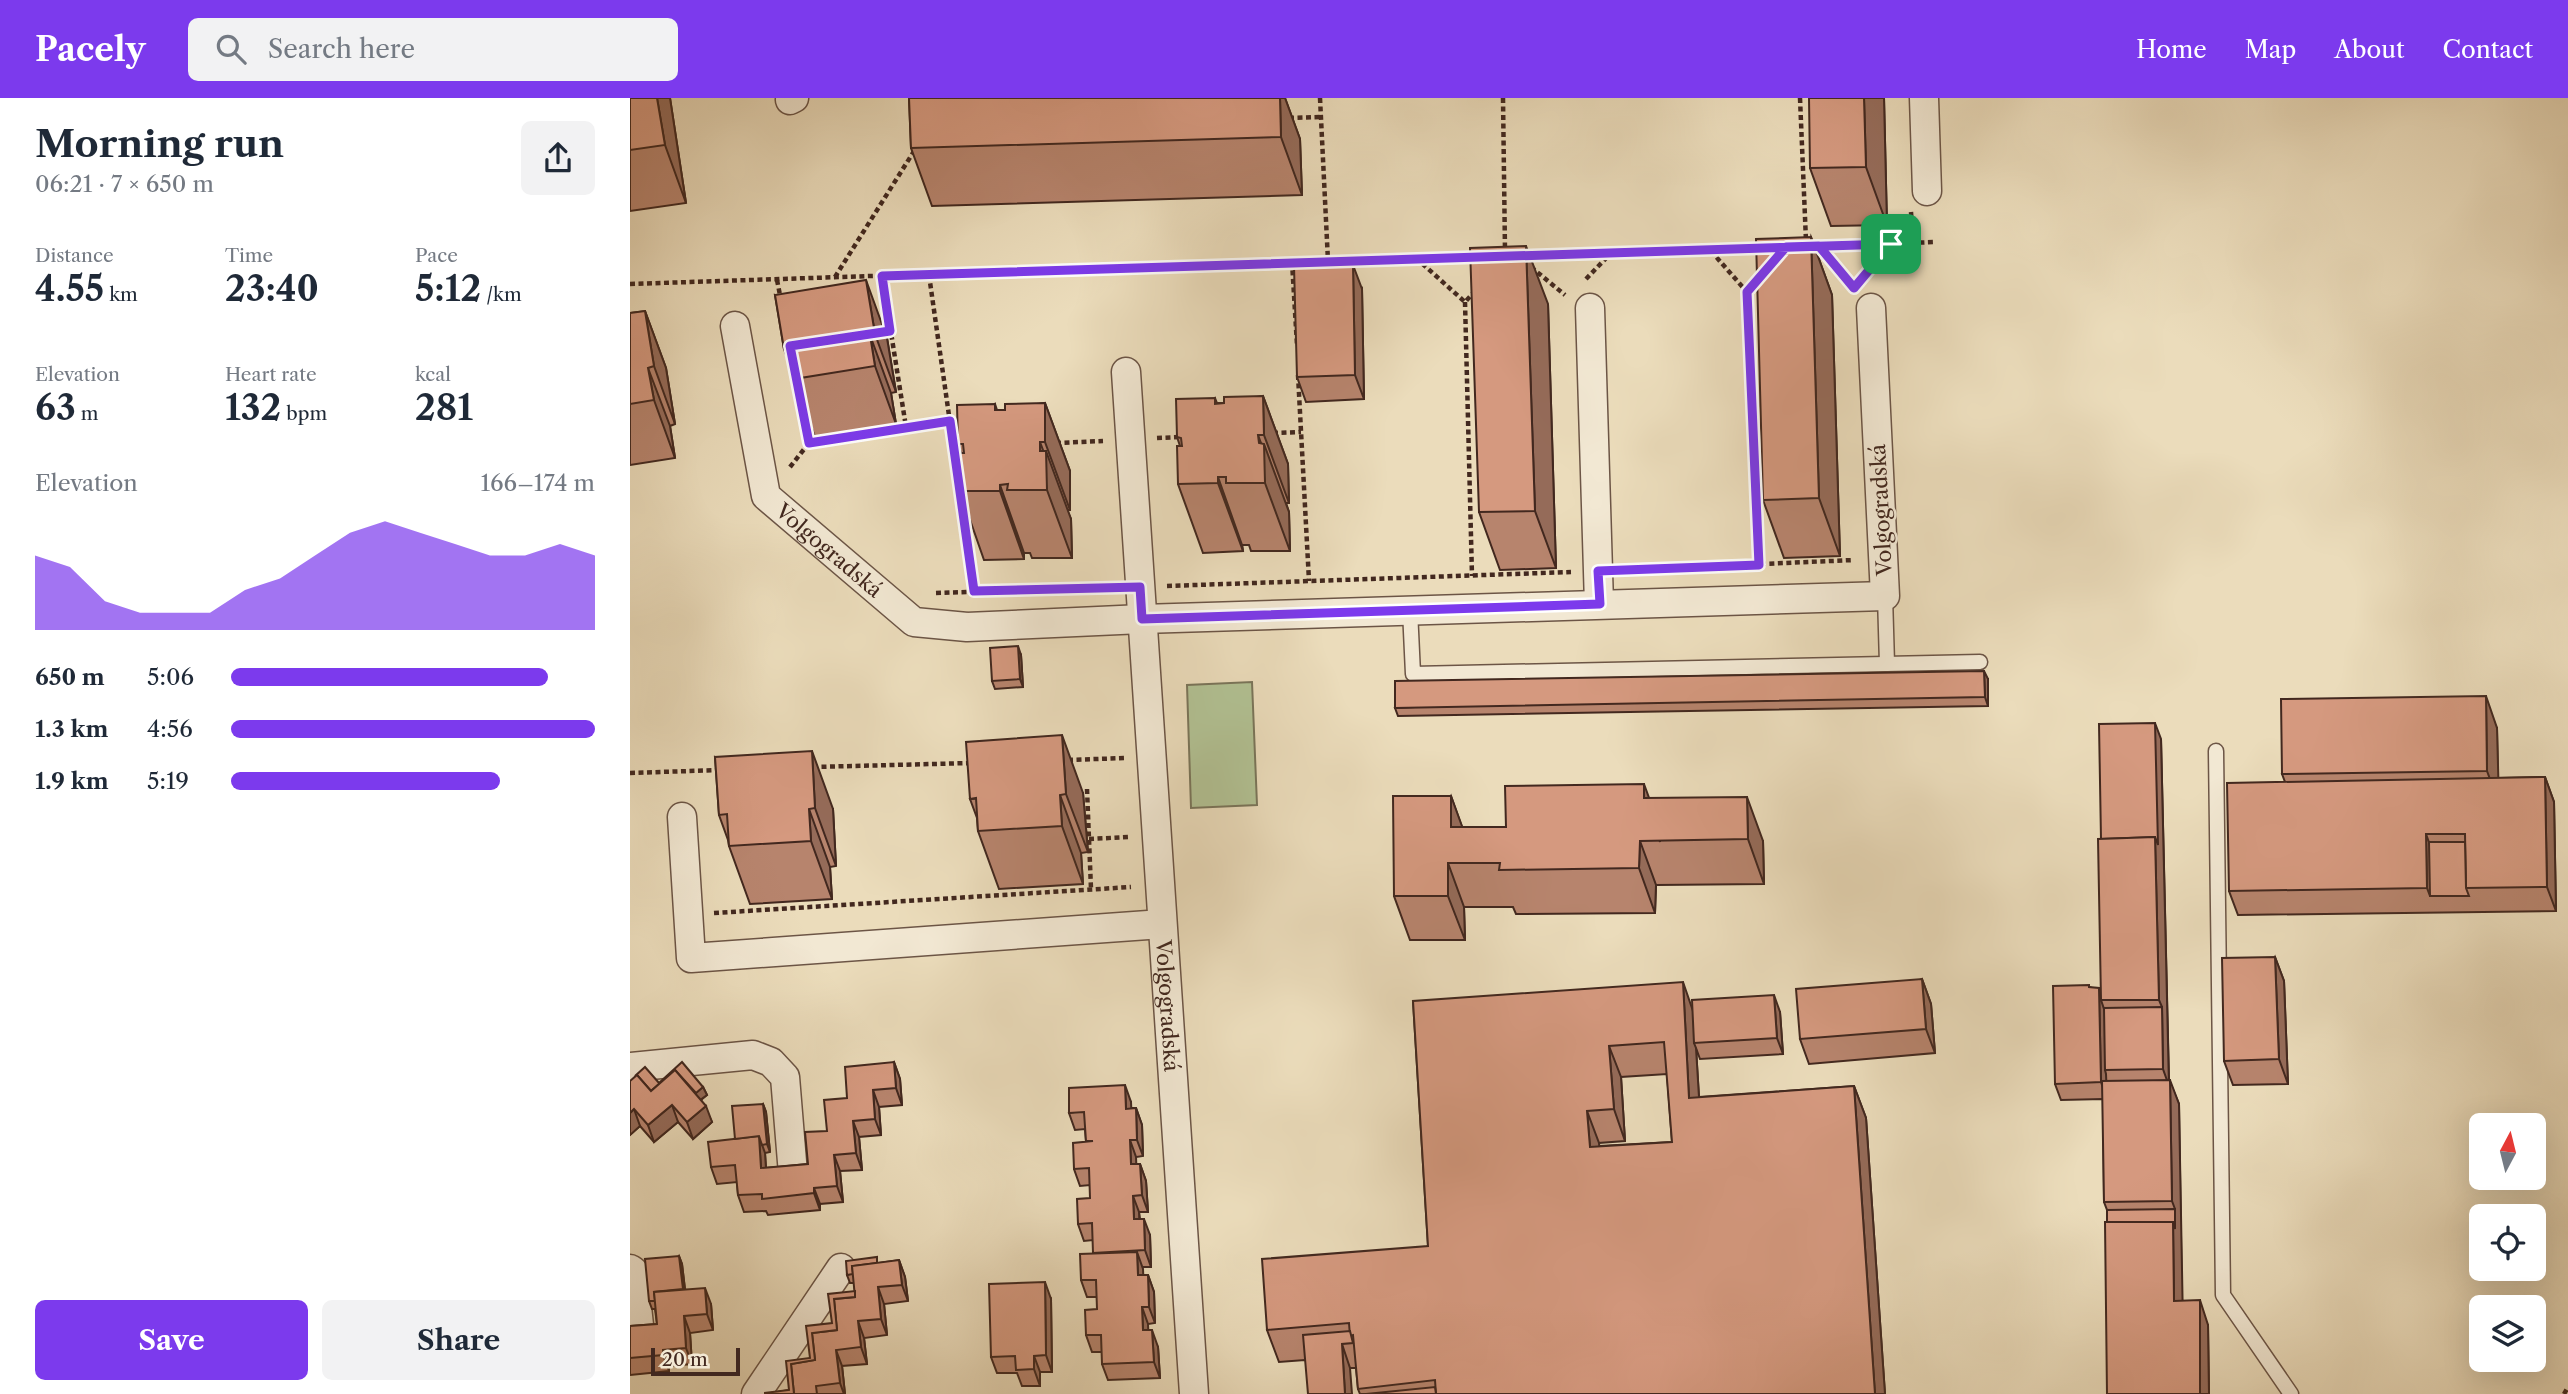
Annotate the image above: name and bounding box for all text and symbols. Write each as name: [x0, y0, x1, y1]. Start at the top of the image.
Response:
search box: [188, 18, 678, 81]
text: Pacely: [35, 29, 146, 70]
icon: search: [212, 30, 250, 68]
text: Search here: [268, 33, 415, 65]
text: Home: [2136, 35, 2207, 64]
text: Map: [2245, 35, 2296, 64]
text: About: [2334, 35, 2405, 64]
text: Contact: [2443, 35, 2533, 64]
text: Morning run: [35, 120, 284, 167]
button: share: [521, 121, 595, 195]
text: 06:21 · 7 × 650 m: [35, 170, 214, 198]
pin: [1861, 214, 1921, 274]
icon: arrive: [1872, 225, 1910, 263]
text: Distance: [35, 244, 114, 267]
text: Time: [225, 244, 273, 267]
text: Pace: [415, 244, 458, 267]
text: 4.55: [35, 267, 104, 310]
text: 23:40: [225, 267, 319, 310]
text: 5:12: [415, 267, 481, 310]
text: km: [104, 283, 138, 306]
text: /km: [481, 283, 522, 306]
text: Elevation: [35, 363, 120, 386]
text: Heart rate: [225, 363, 317, 386]
text: kcal: [415, 363, 451, 386]
text: 63: [35, 386, 76, 429]
text: 132: [225, 386, 281, 429]
text: 281: [415, 386, 473, 429]
text: m: [76, 402, 98, 425]
text: bpm: [281, 402, 327, 425]
street label: Volgogradská: [1865, 443, 1897, 578]
text: Elevation: [35, 469, 138, 497]
text: 166–174 m: [480, 469, 595, 497]
street label: Volgogradská: [770, 497, 888, 603]
text: 650 m: [35, 663, 105, 691]
text: 5:06: [147, 663, 194, 691]
text: 1.3 km: [35, 715, 109, 743]
text: 4:56: [147, 715, 193, 743]
text: 1.9 km: [35, 767, 109, 795]
text: 5:19: [147, 767, 189, 795]
street label: Volgogradská: [1151, 938, 1185, 1073]
north arrow: [2469, 1113, 2546, 1190]
map controls: [2469, 1113, 2546, 1372]
button: locate: [2469, 1204, 2546, 1281]
button: layers: [2469, 1295, 2546, 1372]
button: Save: [35, 1300, 308, 1380]
button: Share: [322, 1300, 595, 1380]
scale bar: [651, 1345, 740, 1377]
text: 20 m: [662, 1348, 708, 1371]

